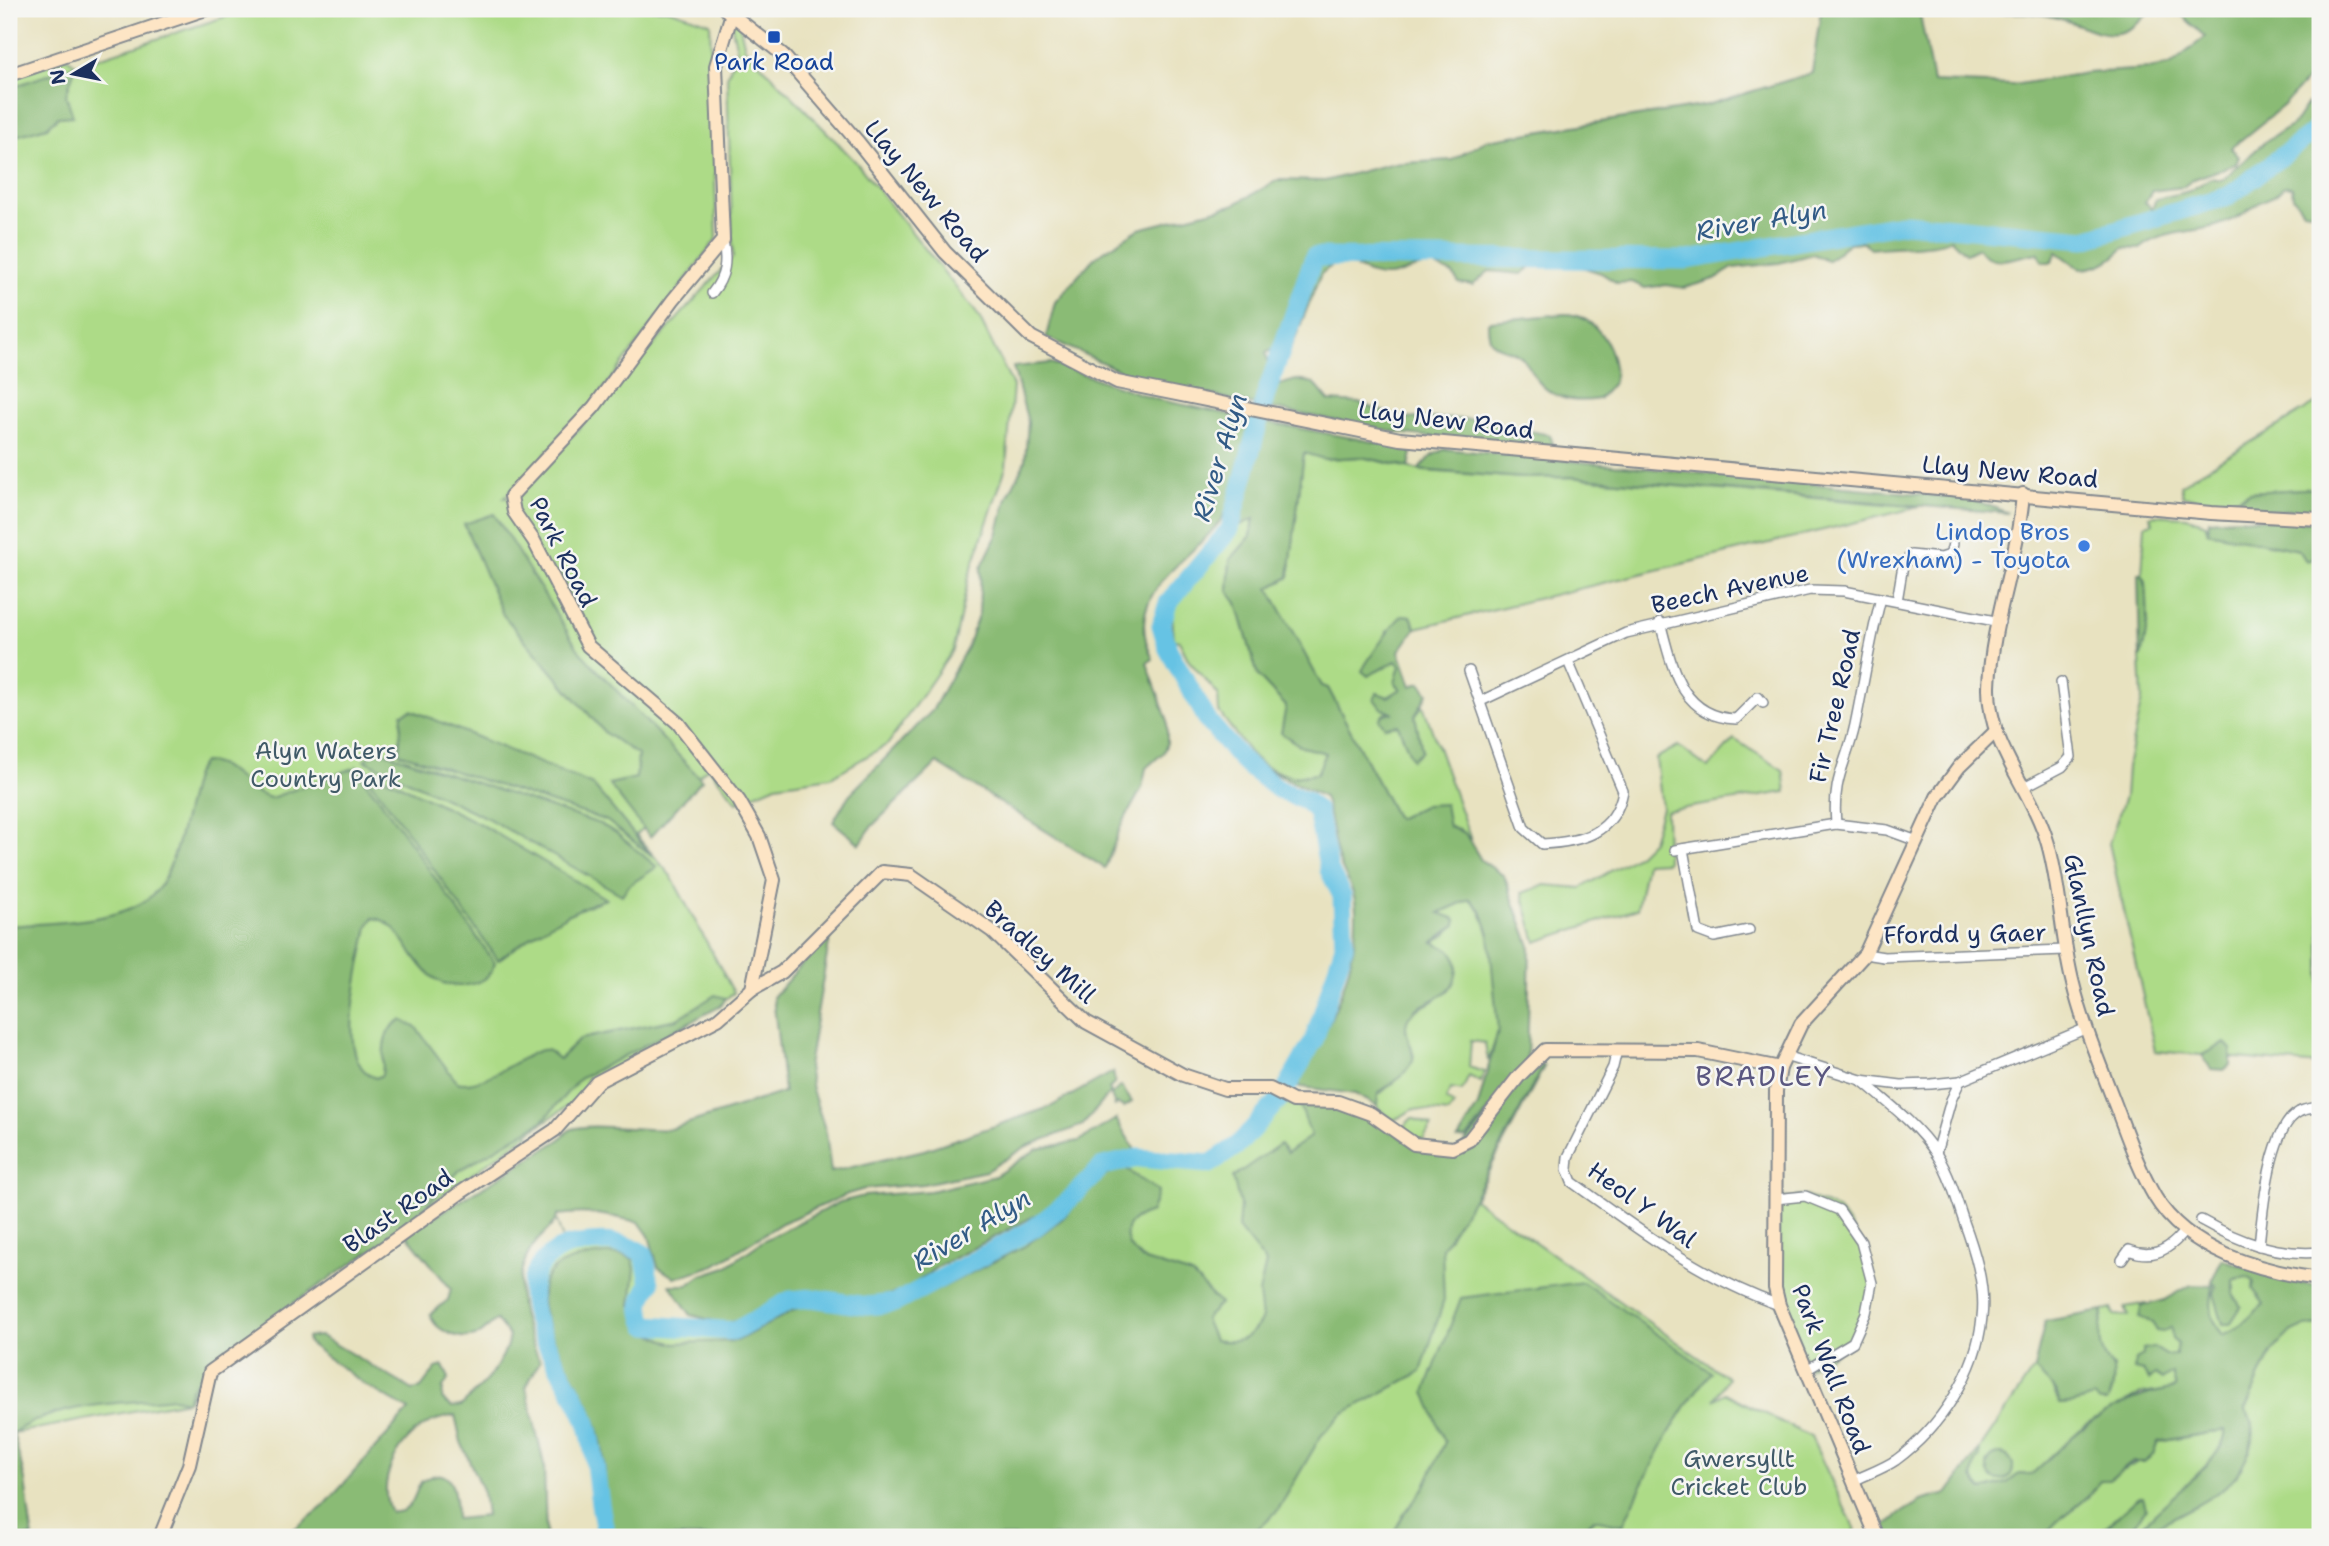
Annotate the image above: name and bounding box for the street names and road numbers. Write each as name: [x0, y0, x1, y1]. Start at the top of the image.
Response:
street label: Llay New Road: [857, 113, 995, 269]
street label: Llay New Road: [1356, 393, 1536, 447]
street label: Llay New Road: [1921, 448, 2099, 496]
street label: Park Road: [522, 491, 604, 613]
street label: Beech Avenue: [1648, 557, 1812, 621]
street label: Fir Tree Road: [1802, 626, 1868, 786]
street label: Glanllyn Road: [2056, 851, 2122, 1019]
street label: Bradley Mill: [977, 893, 1103, 1011]
street label: Ffordd y Gaer: [1883, 917, 2047, 951]
street label: Heol Y Wal: [1581, 1155, 1704, 1256]
street label: Blast Road: [337, 1161, 459, 1261]
street label: Park Wall Road: [1784, 1279, 1878, 1459]

